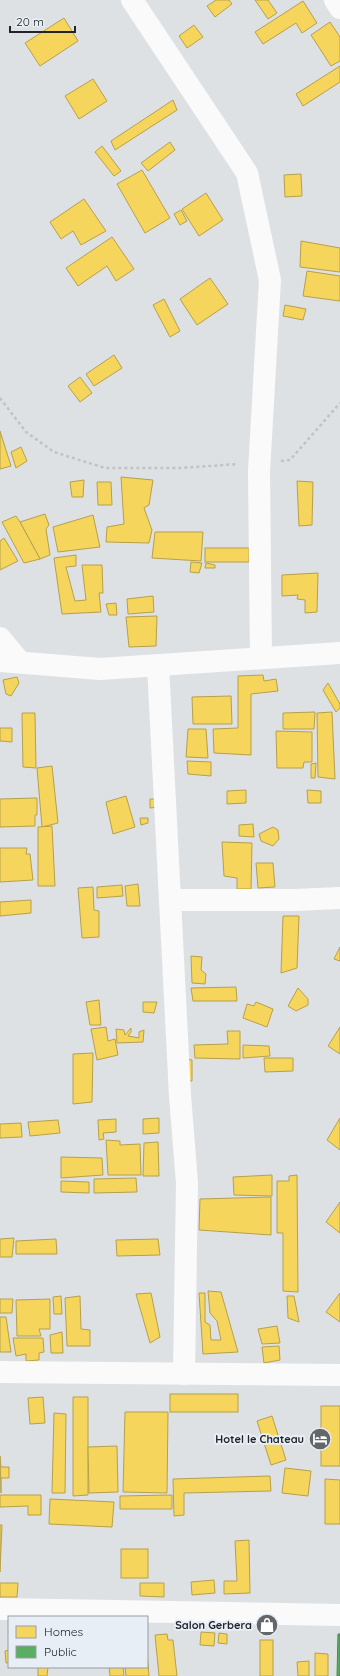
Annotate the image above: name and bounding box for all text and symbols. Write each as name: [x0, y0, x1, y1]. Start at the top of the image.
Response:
scale bar: [10, 8, 75, 34]
text: 20 m: [16, 14, 44, 29]
hotel icon: Hotel le Chateau: [307, 1426, 333, 1452]
place label: Hotel le Chateau: [215, 1432, 304, 1446]
shop icon: Salon Gerbera: [254, 1612, 280, 1638]
legend: [8, 1616, 148, 1668]
place label: Salon Gerbera: [175, 1618, 252, 1632]
text: Homes: [44, 1624, 84, 1639]
text: Public: [44, 1644, 77, 1659]

